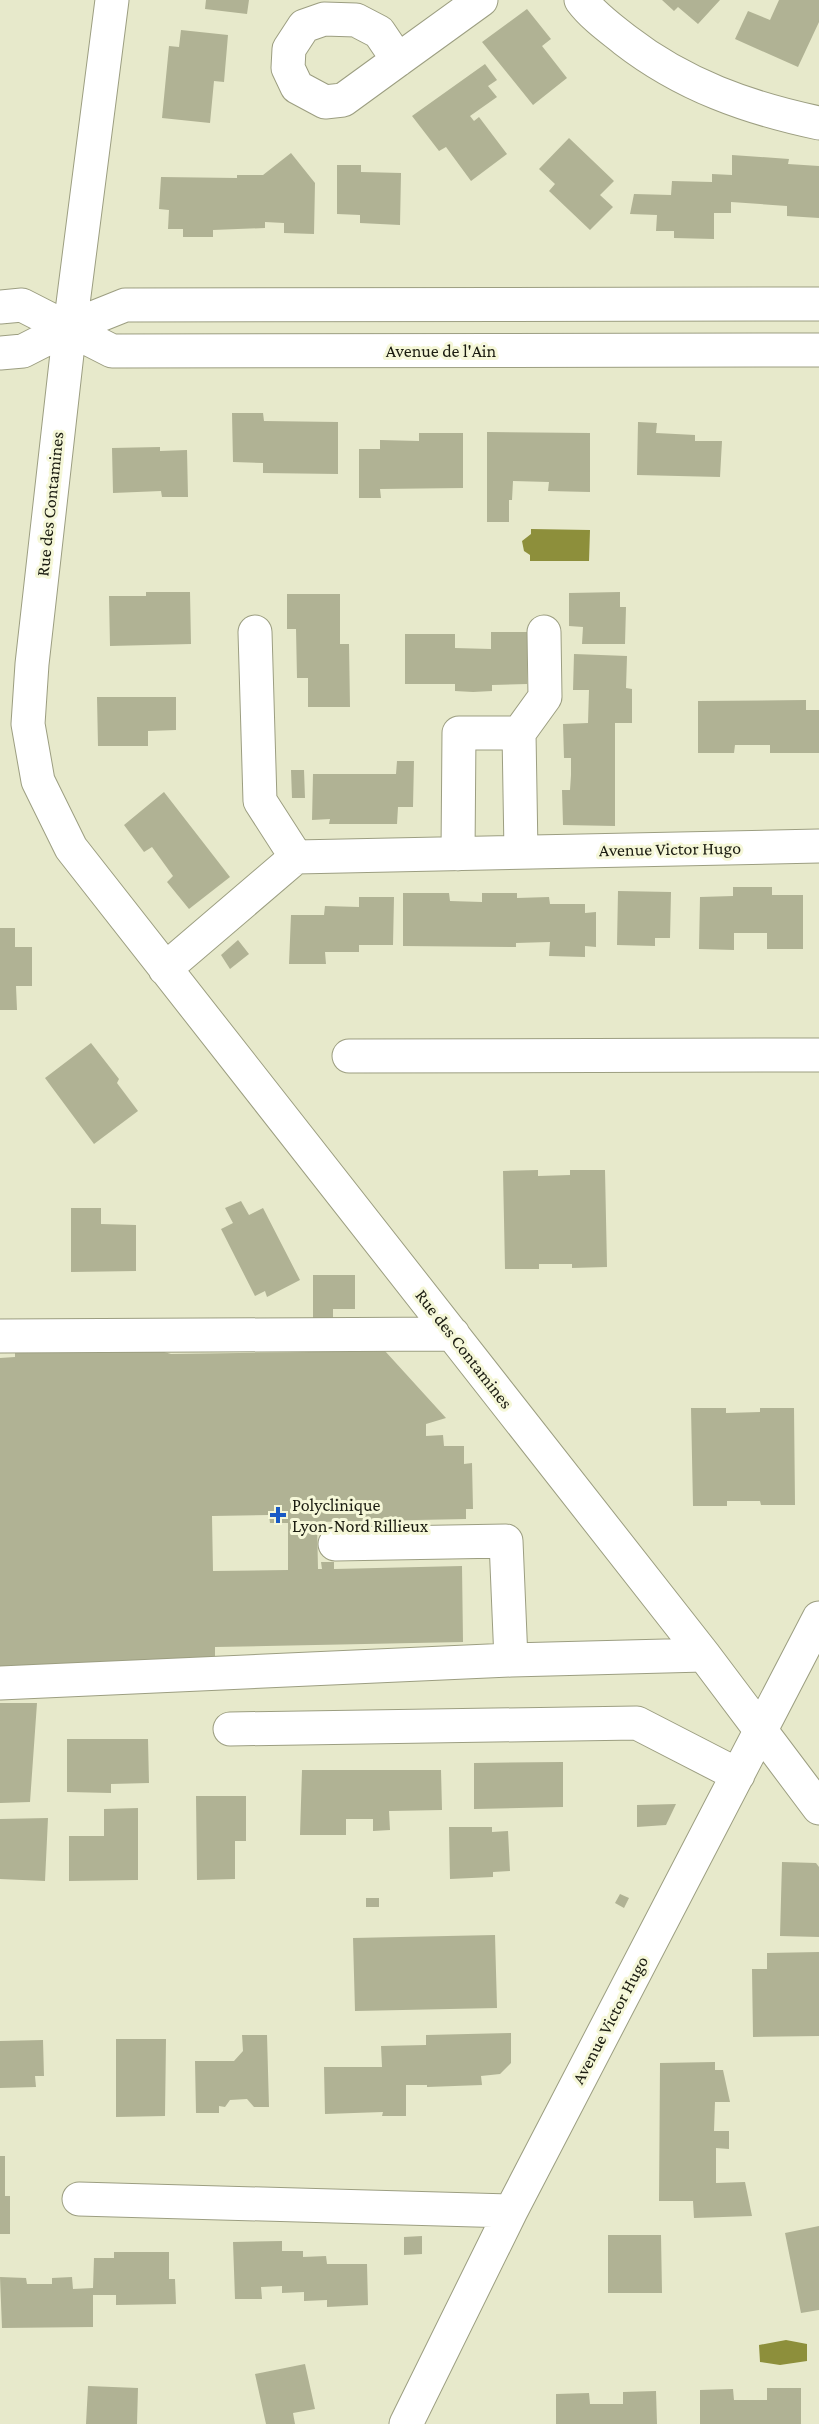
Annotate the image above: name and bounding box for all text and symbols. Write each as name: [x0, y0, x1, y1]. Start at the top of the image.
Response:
street label: Avenue de l'Ain: [386, 341, 497, 361]
street label: Rue des Contamines: [32, 431, 68, 577]
street label: Avenue Victor Hugo: [599, 838, 741, 860]
street label: Rue des Contamines: [411, 1285, 517, 1413]
place label: Polyclinique Lyon-Nord Rillieux: [292, 1495, 429, 1536]
marker: Polyclinique Lyon-Nord Rillieux: [269, 1506, 287, 1524]
street label: Avenue Victor Hugo: [568, 1953, 652, 2087]

